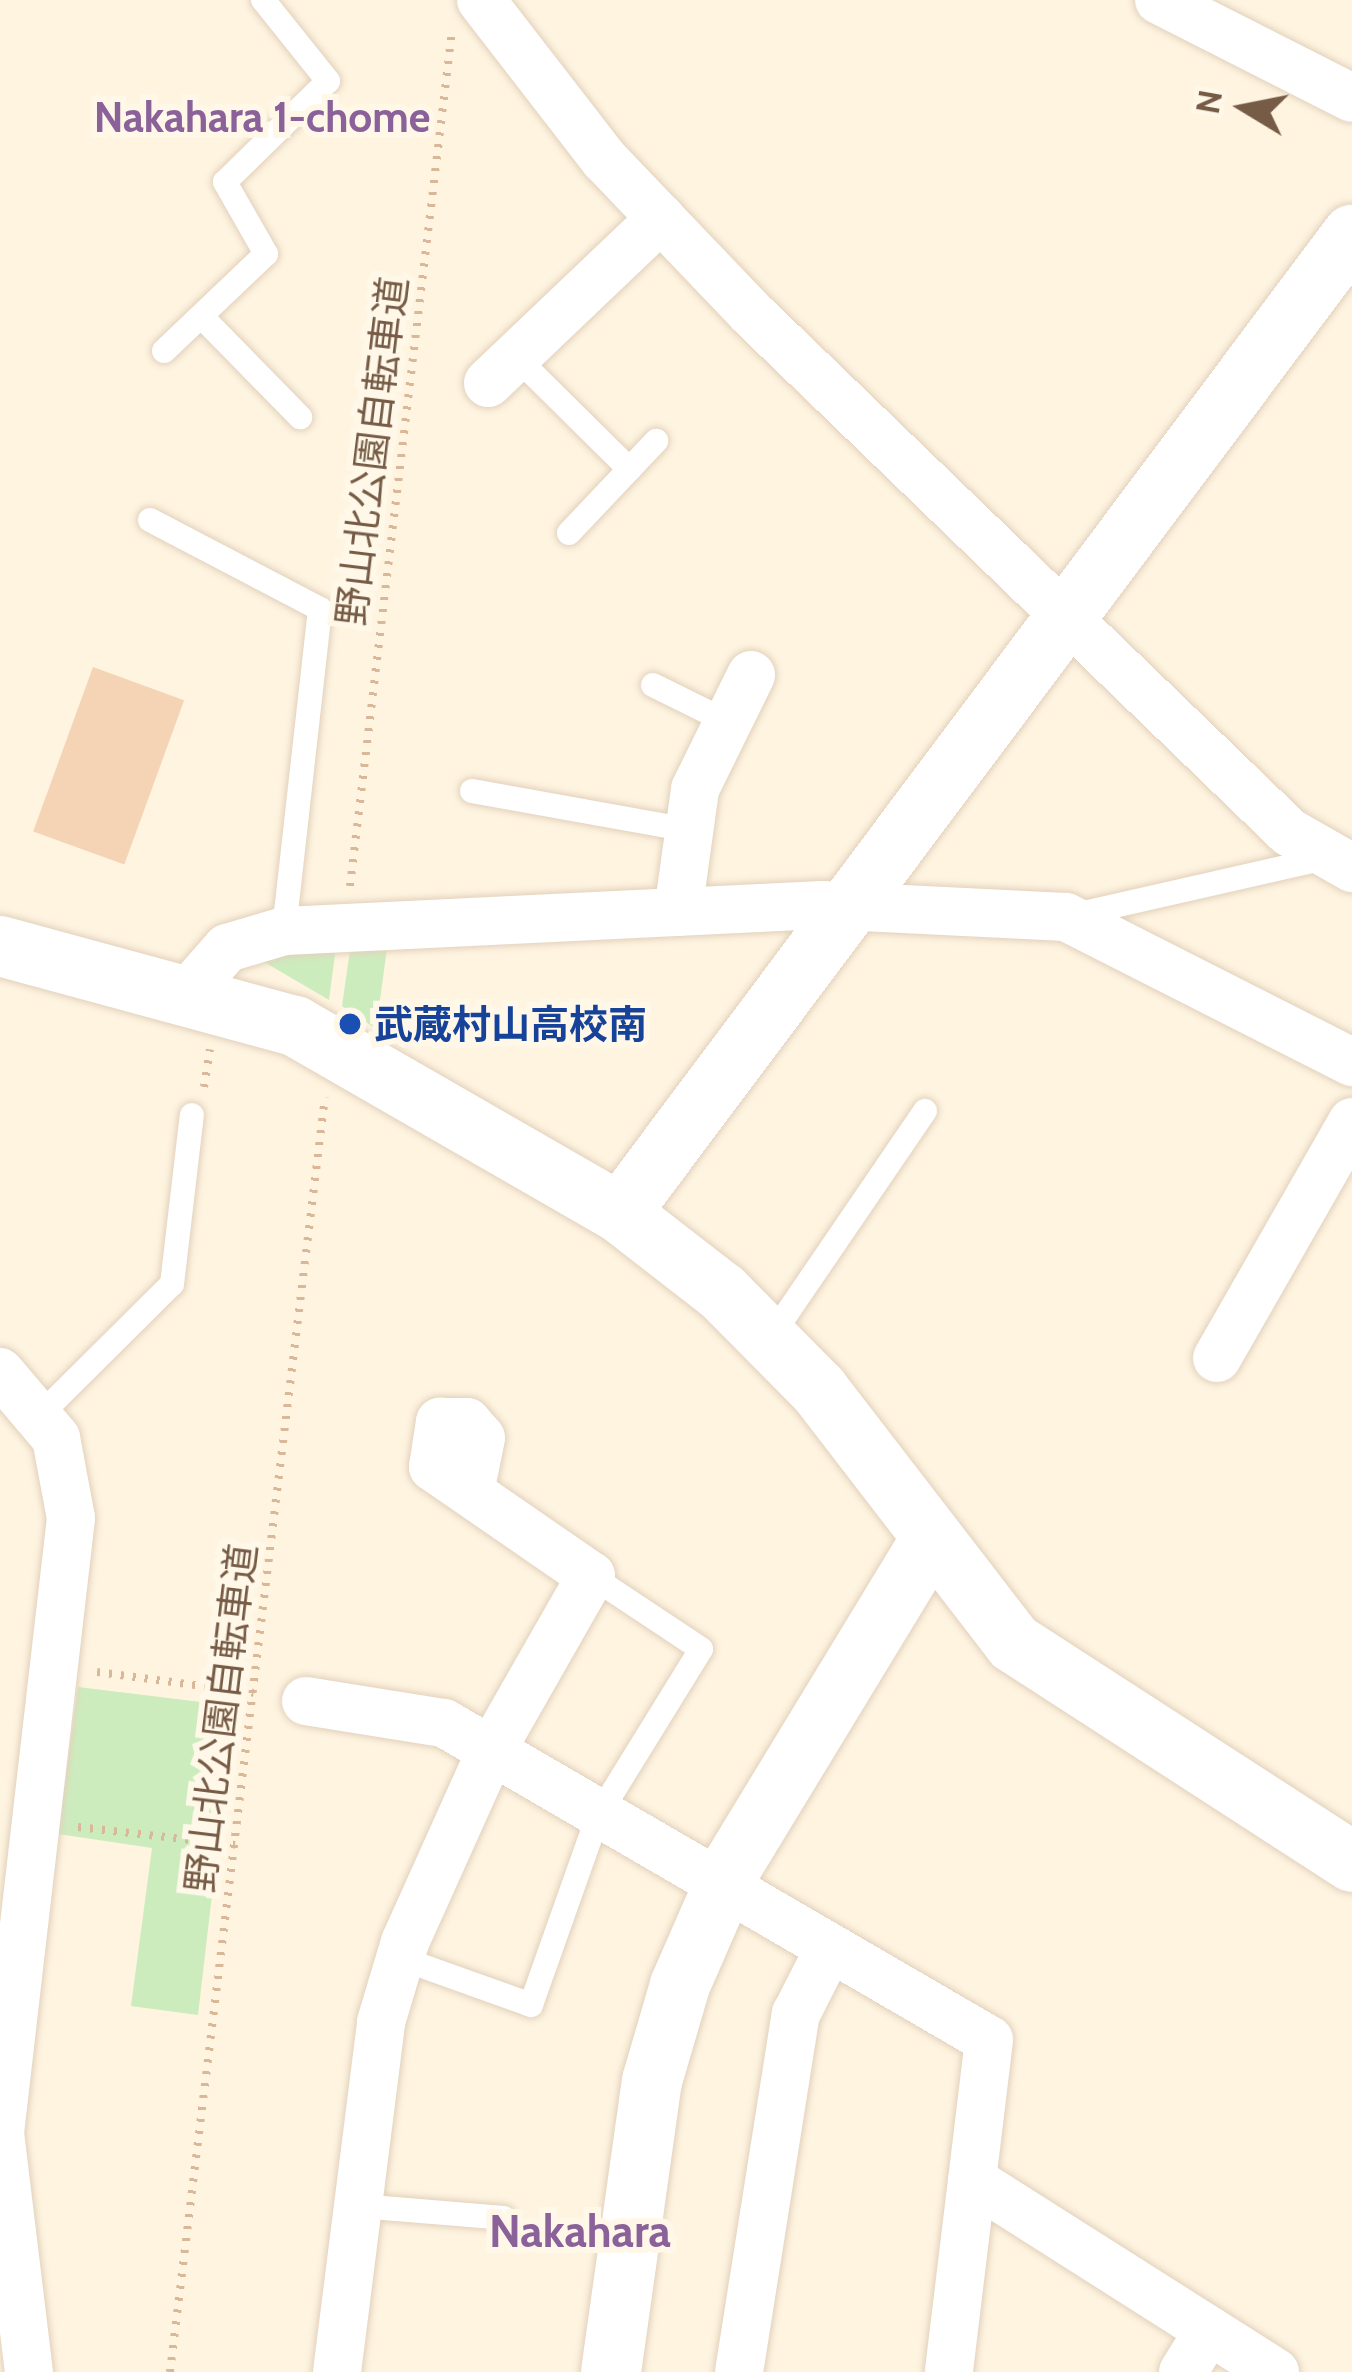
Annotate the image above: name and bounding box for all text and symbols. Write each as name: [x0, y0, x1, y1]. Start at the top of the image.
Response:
north arrow: [1184, 48, 1304, 168]
text: N: [1187, 87, 1230, 117]
district label: Nakahara 1-chome: [94, 92, 430, 142]
street label: 野山北公園自転車道: [327, 274, 417, 628]
place label: 武蔵村山高校南: [374, 1001, 647, 1047]
marker: 武蔵村山高校南: [337, 1011, 363, 1037]
street label: 野山北公園自転車道: [176, 1541, 266, 1895]
district label: Nakahara: [489, 2205, 671, 2259]

